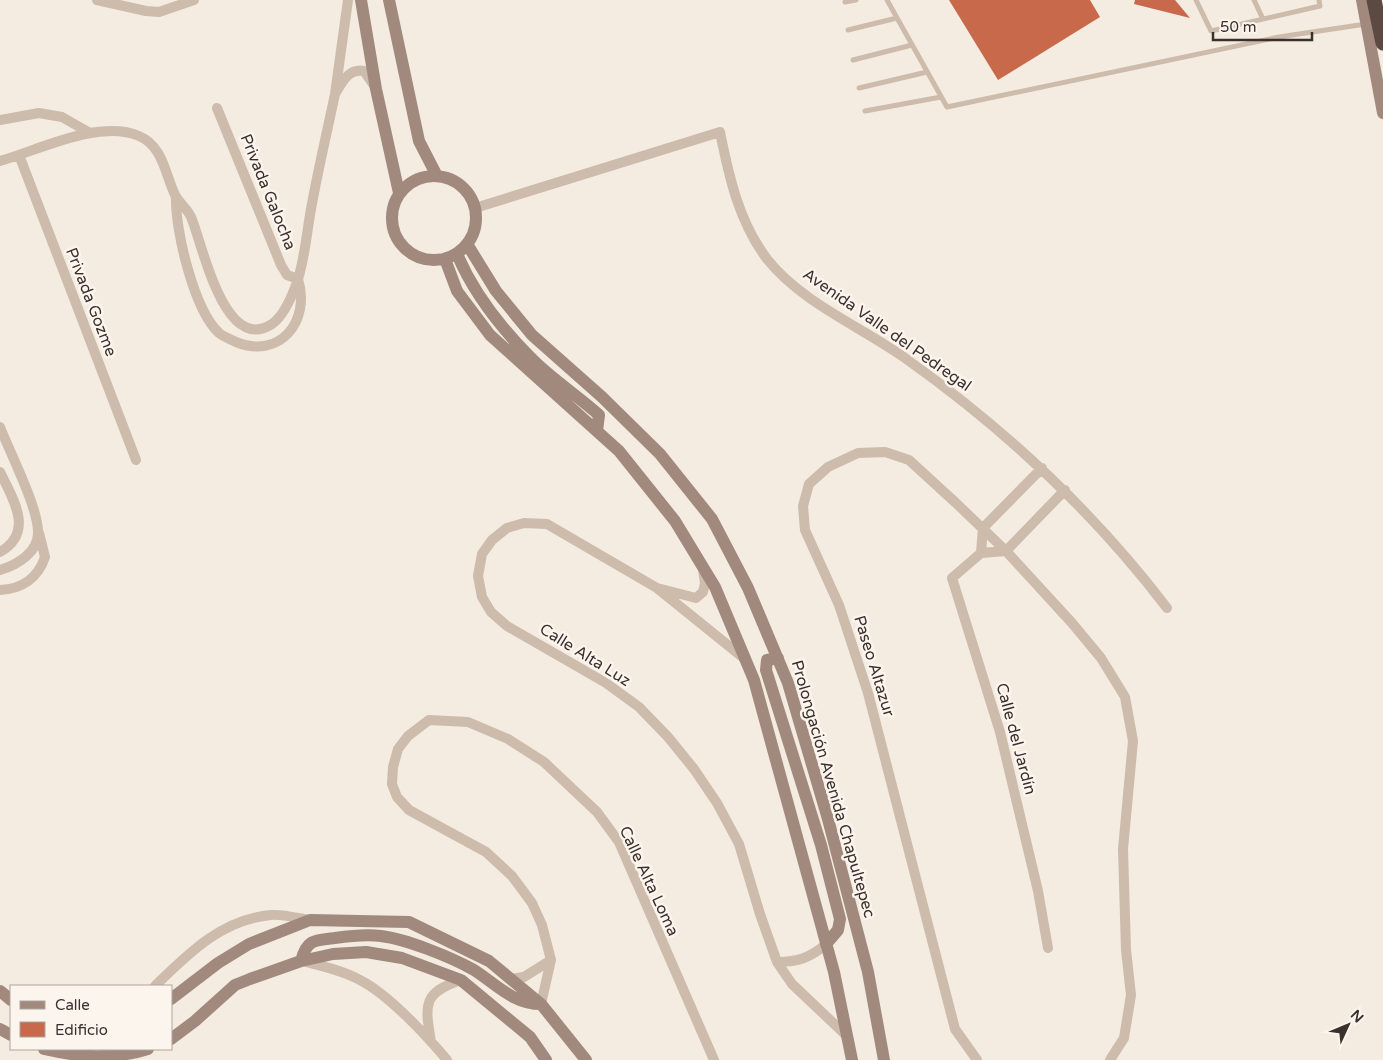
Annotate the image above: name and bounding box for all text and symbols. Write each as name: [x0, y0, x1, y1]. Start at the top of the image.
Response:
scale bar: [1213, 10, 1312, 42]
text: 50 m: [1220, 18, 1257, 36]
street label: Privada Galocha: [236, 131, 300, 253]
street label: Privada Gozme: [61, 245, 121, 359]
street label: Avenida Valle del Pedregal: [799, 264, 975, 396]
street label: Paseo Altazur: [849, 613, 899, 720]
street label: Calle Alta Luz: [536, 619, 634, 691]
street label: Prolongación Avenida Chapultepec: [787, 658, 879, 920]
street label: Calle del Jardín: [991, 681, 1041, 797]
street label: Calle Alta Loma: [615, 823, 683, 939]
legend: [10, 985, 172, 1050]
text: Calle: [55, 996, 90, 1014]
north arrow: [1323, 1000, 1373, 1050]
text: N: [1347, 1006, 1367, 1026]
text: Edificio: [55, 1021, 108, 1039]

